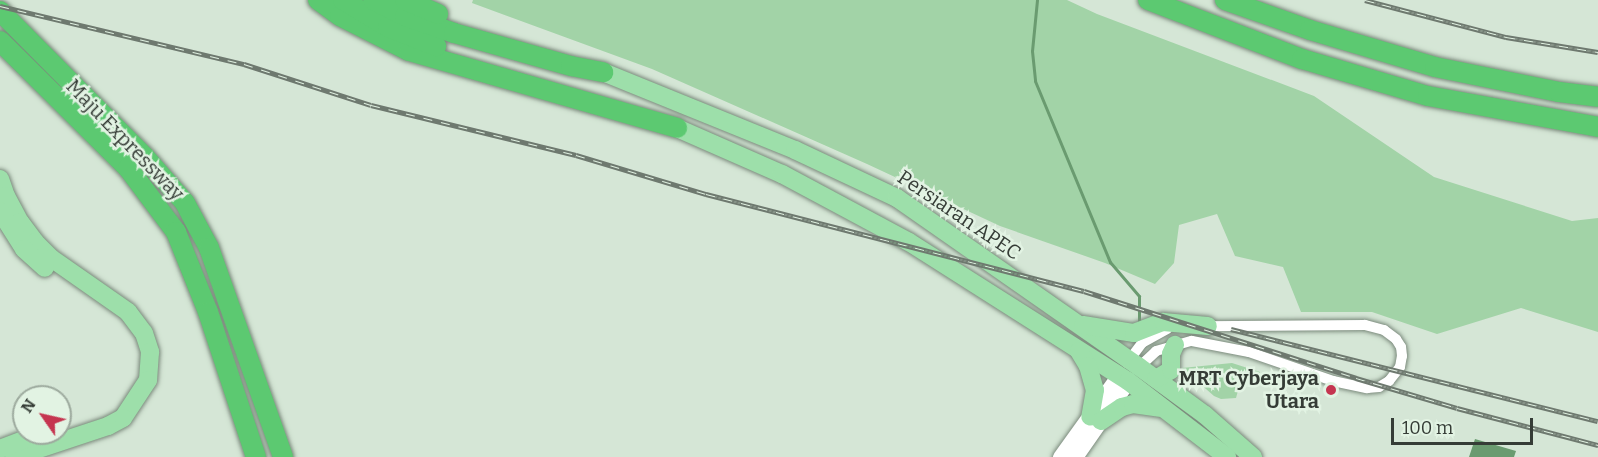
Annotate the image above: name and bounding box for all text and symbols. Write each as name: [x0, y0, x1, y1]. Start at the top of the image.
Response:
street label: Maju Expressway: [61, 74, 189, 206]
street label: Persiaran APEC: [893, 165, 1025, 265]
place label: MRT Cyberjaya Utara: [1179, 366, 1319, 413]
marker: MRT Cyberjaya Utara: [1324, 383, 1338, 397]
north arrow: [12, 385, 72, 445]
text: N: [17, 395, 40, 416]
scale bar: [1394, 406, 1536, 444]
text: 100 m: [1402, 417, 1453, 439]

